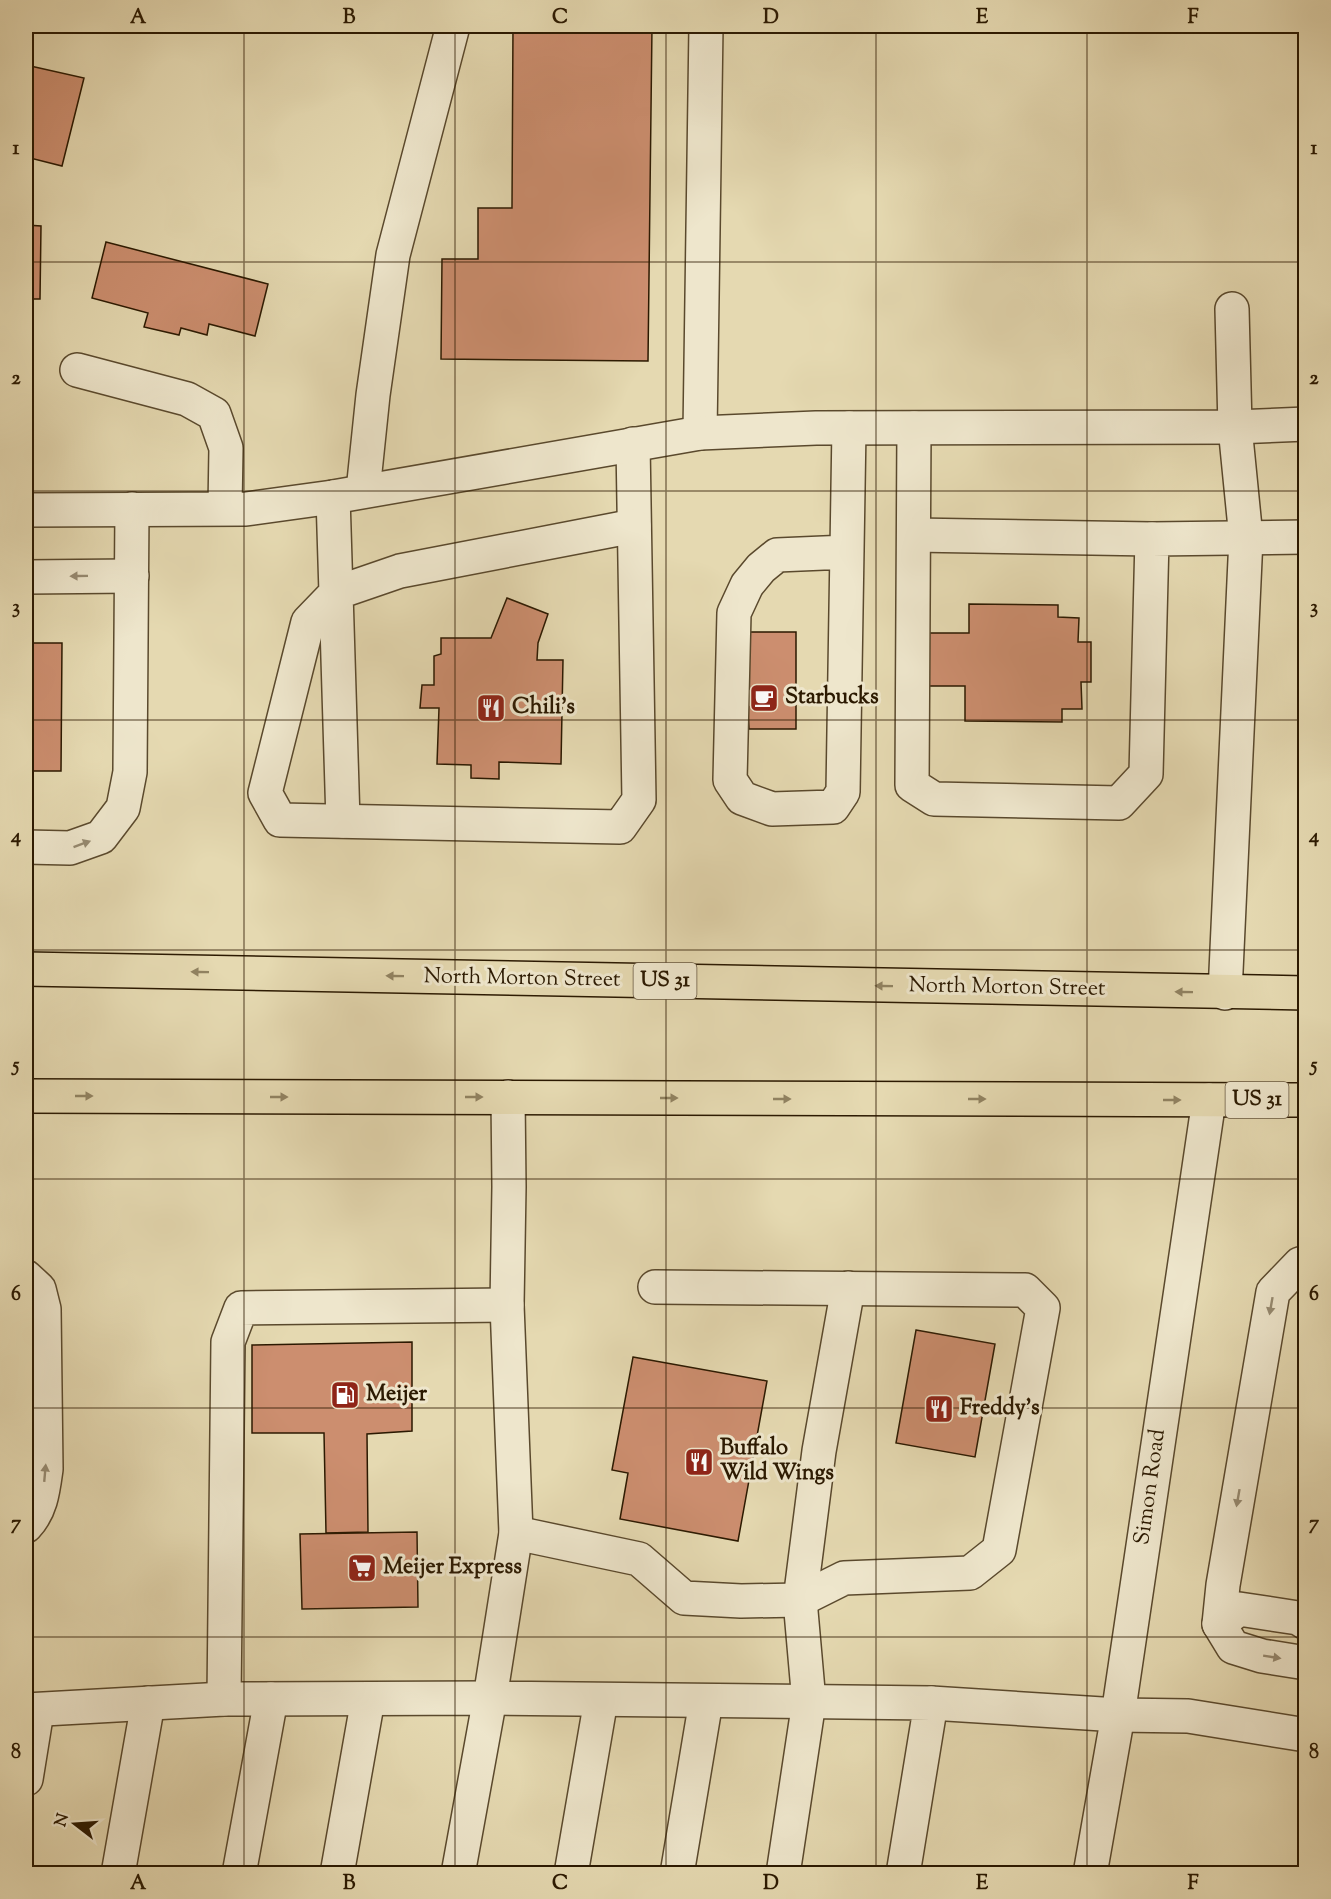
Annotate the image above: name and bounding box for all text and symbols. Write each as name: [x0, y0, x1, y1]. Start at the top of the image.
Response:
text: A: [130, 4, 147, 33]
text: B: [343, 4, 356, 33]
text: C: [552, 4, 568, 33]
text: D: [763, 4, 779, 33]
text: E: [976, 4, 989, 33]
text: F: [1187, 4, 1199, 33]
text: 1: [13, 135, 20, 164]
text: 1: [1311, 135, 1318, 164]
text: 2: [11, 365, 21, 394]
text: 2: [1309, 365, 1319, 394]
one-way arrow: [69, 571, 88, 581]
text: 3: [12, 594, 20, 623]
text: 3: [1310, 594, 1318, 623]
cafe icon: Starbucks: [748, 682, 780, 714]
place label: Starbucks: [785, 682, 879, 714]
restaurant icon: Chili's: [475, 692, 507, 724]
place label: Chili's: [512, 692, 575, 724]
text: 4: [10, 823, 21, 852]
text: 4: [1308, 823, 1319, 852]
one-way arrow: [73, 839, 91, 848]
street label: North Morton Street: [423, 961, 621, 997]
road number: US 31: [634, 963, 696, 999]
one-way arrow: [191, 967, 210, 977]
street label: North Morton Street: [908, 970, 1106, 1006]
one-way arrow: [386, 971, 405, 981]
one-way arrow: [875, 981, 894, 991]
one-way arrow: [1175, 987, 1194, 997]
text: 5: [11, 1052, 20, 1081]
text: 5: [1309, 1052, 1318, 1081]
road number: US 31: [1226, 1082, 1288, 1118]
one-way arrow: [74, 1091, 93, 1101]
one-way arrow: [269, 1092, 288, 1102]
one-way arrow: [464, 1092, 483, 1102]
one-way arrow: [659, 1093, 678, 1103]
one-way arrow: [773, 1094, 792, 1104]
one-way arrow: [968, 1094, 987, 1104]
one-way arrow: [1163, 1095, 1182, 1105]
text: 6: [11, 1281, 21, 1310]
text: 6: [1309, 1281, 1319, 1310]
one-way arrow: [1266, 1297, 1275, 1316]
fuel station icon: Meijer: [329, 1379, 361, 1411]
place label: Meijer: [366, 1379, 428, 1411]
restaurant icon: Freddy's: [923, 1393, 955, 1425]
place label: Freddy's: [960, 1393, 1040, 1425]
street label: Simon Road: [1127, 1427, 1175, 1547]
place label: Buffalo Wild Wings: [720, 1433, 834, 1490]
restaurant icon: Buffalo Wild Wings: [683, 1446, 715, 1478]
one-way arrow: [40, 1463, 50, 1482]
one-way arrow: [1233, 1489, 1242, 1508]
text: 7: [11, 1510, 22, 1539]
text: 7: [1309, 1510, 1320, 1539]
supermarket icon: Meijer Express: [346, 1552, 378, 1584]
place label: Meijer Express: [383, 1552, 522, 1584]
one-way arrow: [1263, 1653, 1282, 1662]
text: 8: [11, 1739, 21, 1768]
text: 8: [1309, 1739, 1319, 1768]
north arrow: [45, 1794, 105, 1854]
text: N: [50, 1811, 76, 1830]
text: A: [130, 1870, 147, 1899]
text: B: [343, 1870, 356, 1899]
text: C: [552, 1870, 568, 1899]
text: D: [763, 1870, 779, 1899]
text: E: [976, 1870, 989, 1899]
text: F: [1187, 1870, 1199, 1899]

